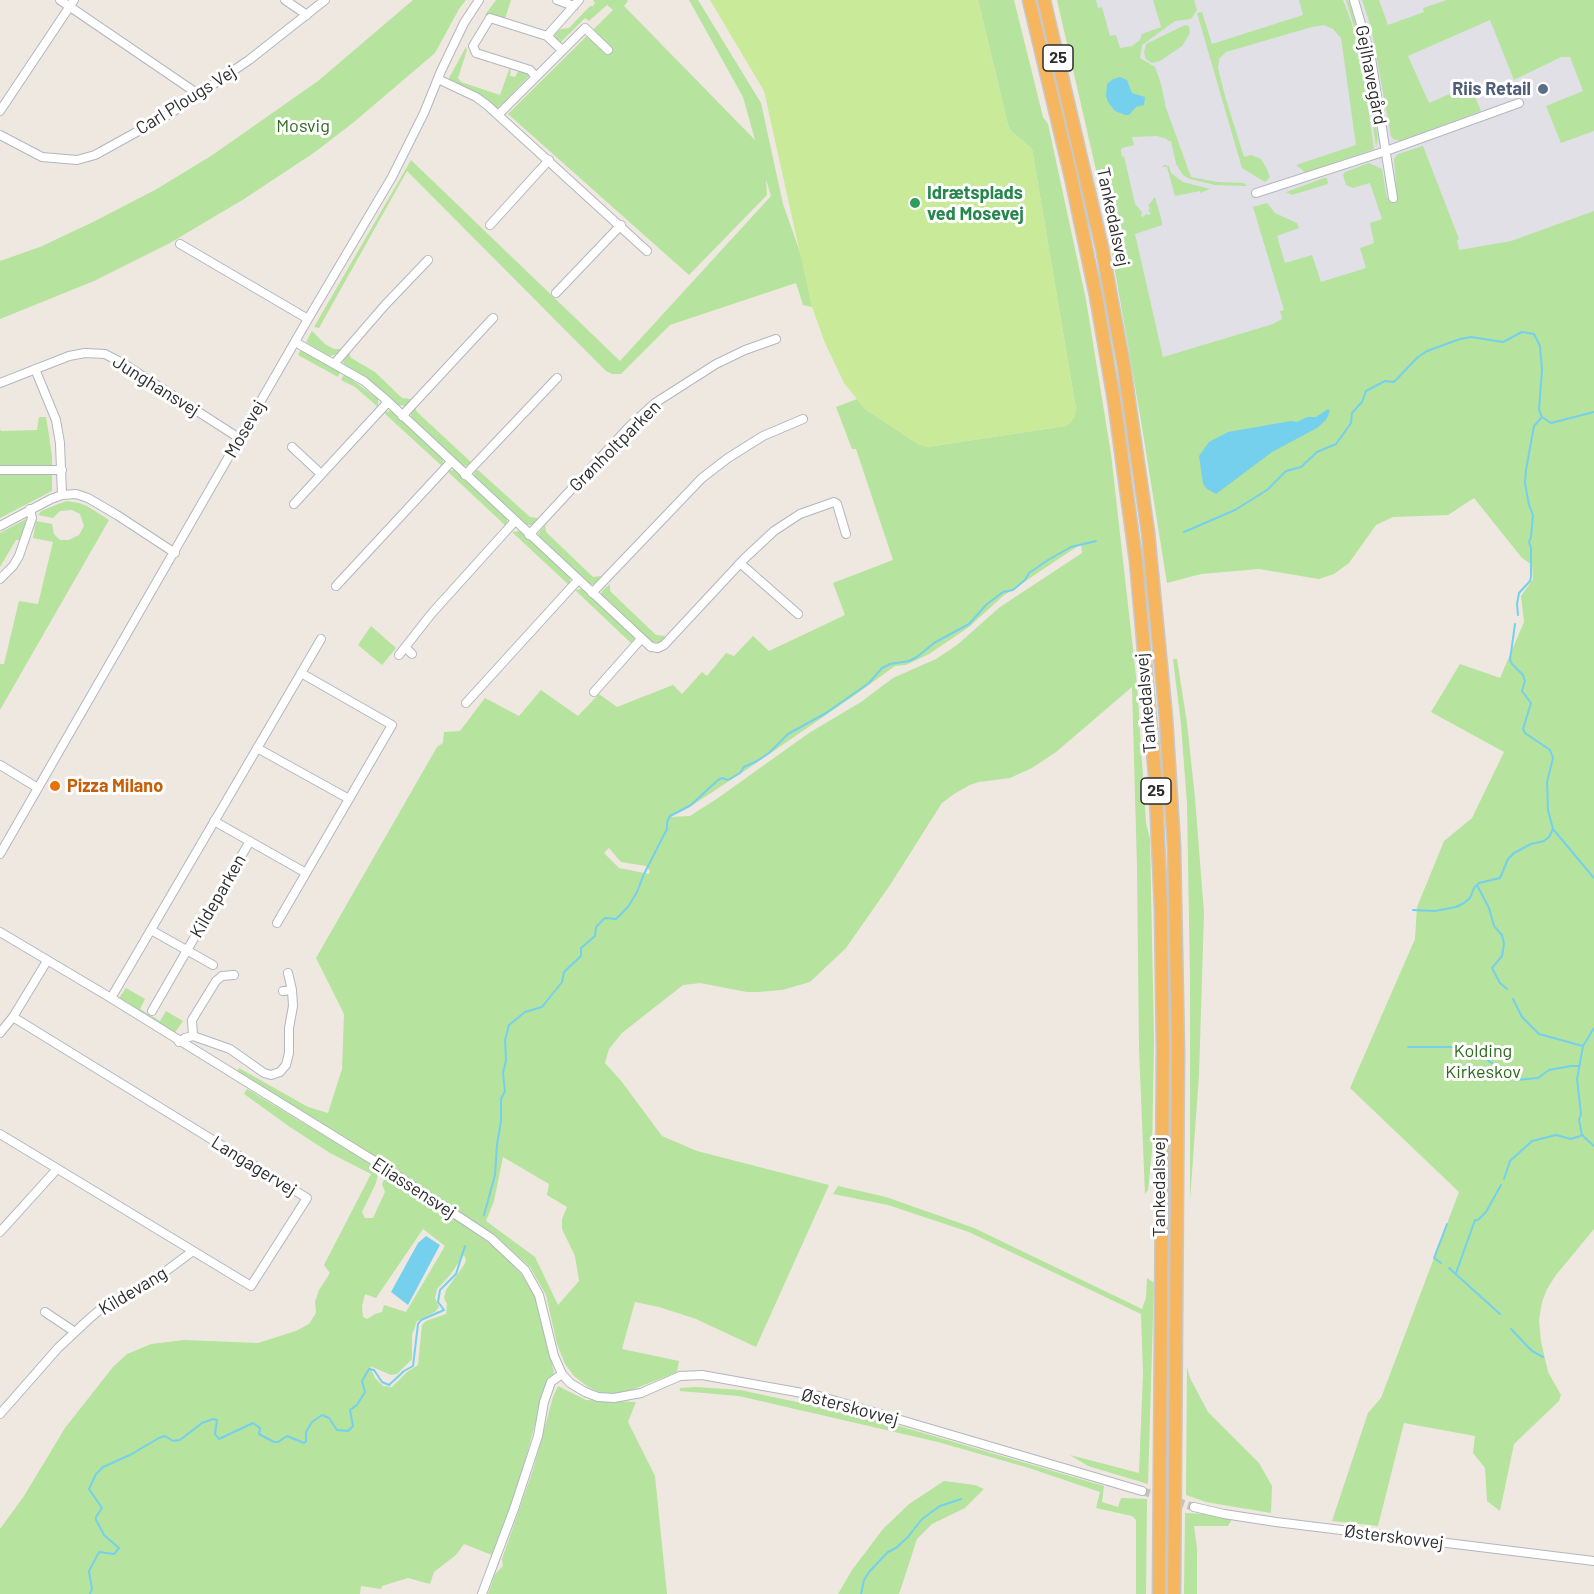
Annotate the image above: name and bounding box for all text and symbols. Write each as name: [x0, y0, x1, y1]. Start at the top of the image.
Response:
street label: Gejlhavegård: [1351, 23, 1391, 127]
road number: 25: [1043, 45, 1073, 71]
street label: Carl Plougs Vej: [132, 61, 240, 139]
place label: Riis Retail: [1452, 78, 1531, 100]
marker: Riis Retail: [1536, 82, 1550, 96]
park label: Mosvig: [276, 115, 330, 137]
street label: Tankedalsvej: [1092, 166, 1134, 268]
place label: Idrætsplads ved Mosevej: [927, 182, 1024, 224]
marker: Idrætsplads ved Mosevej: [908, 196, 922, 210]
street label: Junghansvej: [109, 351, 203, 421]
street label: Mosevej: [220, 396, 270, 462]
street label: Grønholtparken: [565, 396, 665, 496]
street label: Tankedalsvej: [1131, 652, 1161, 754]
place label: Pizza Milano: [67, 775, 163, 797]
road number: 25: [1141, 778, 1171, 804]
marker: Pizza Milano: [48, 779, 62, 793]
street label: Kildeparken: [185, 850, 251, 942]
park label: Kolding Kirkeskov: [1445, 1040, 1521, 1082]
street label: Langagervej: [207, 1131, 301, 1201]
street label: Tankedalsvej: [1148, 1137, 1170, 1237]
street label: Eliassensvej: [368, 1153, 460, 1223]
street label: Kildevang: [95, 1262, 171, 1320]
street label: Østerskovvej: [799, 1384, 901, 1430]
street label: Østerskovvej: [1343, 1520, 1445, 1554]

